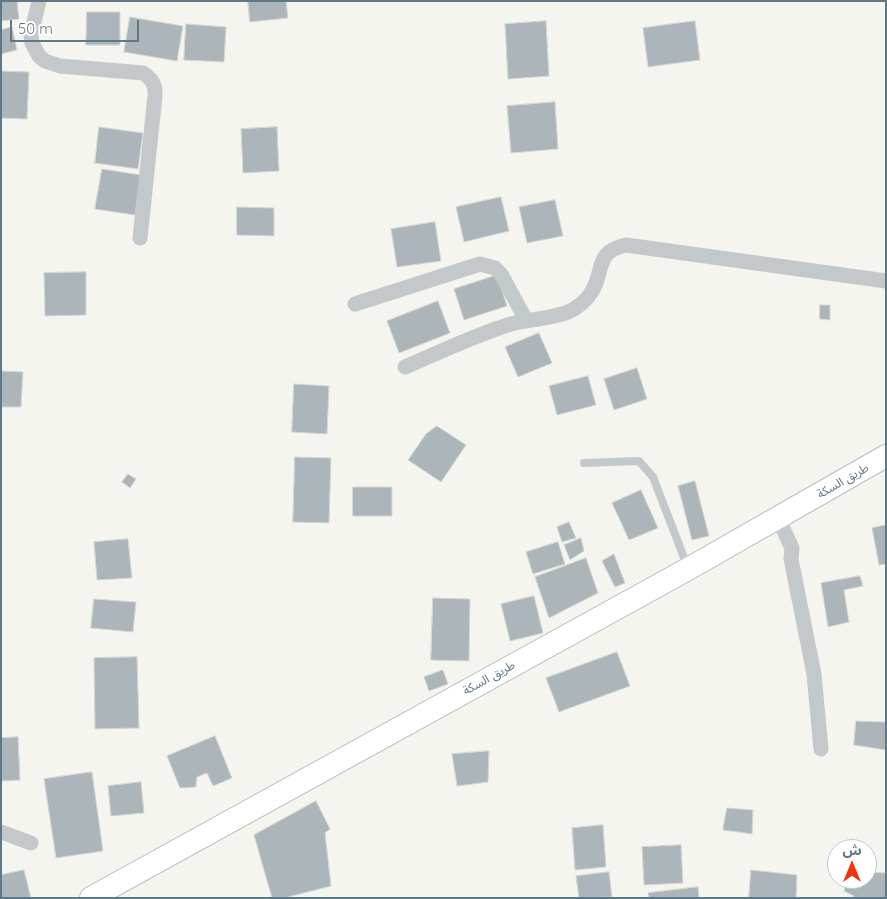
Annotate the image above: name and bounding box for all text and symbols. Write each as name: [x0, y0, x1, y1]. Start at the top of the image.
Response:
scale bar: [12, 10, 141, 42]
text: 50 m: [18, 19, 53, 38]
street label: طريق السكة: [815, 460, 871, 502]
street label: طريق السكة: [461, 658, 517, 698]
north arrow: [827, 839, 877, 889]
text: ش: [842, 841, 862, 859]

